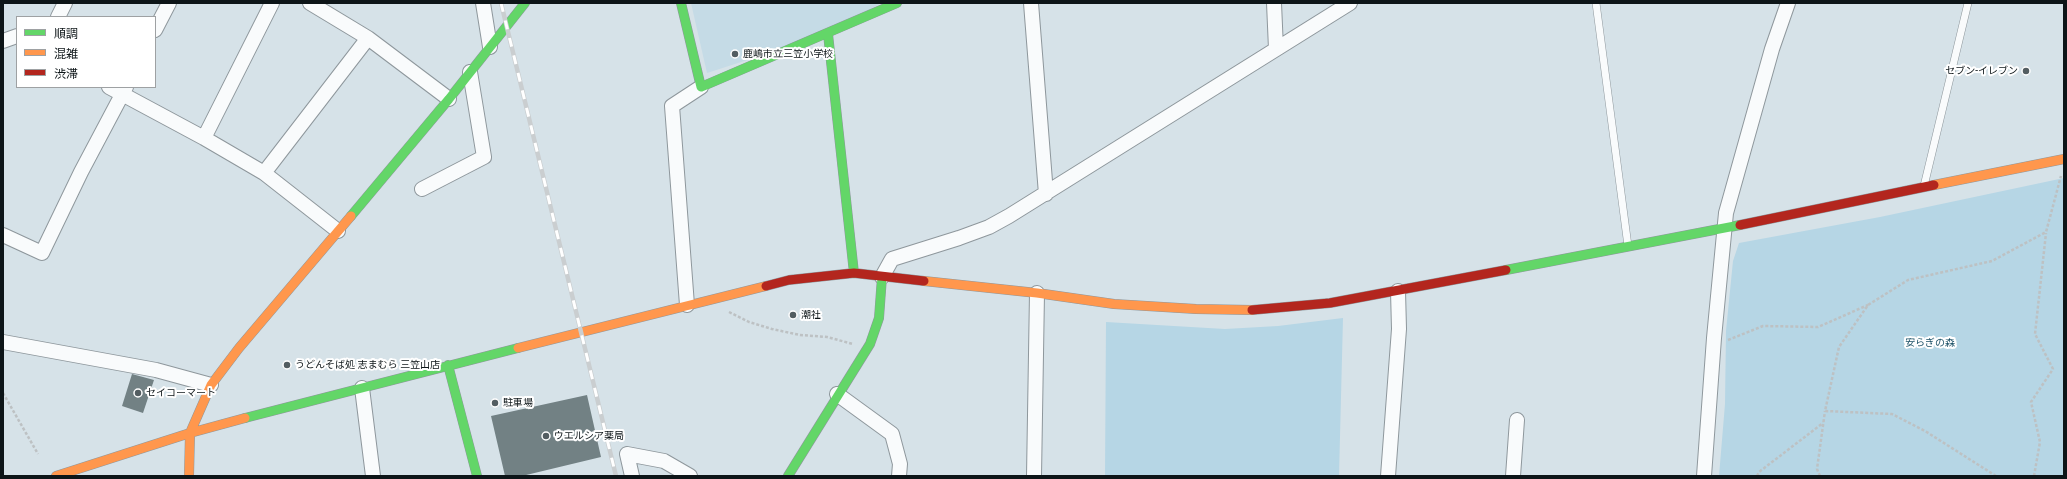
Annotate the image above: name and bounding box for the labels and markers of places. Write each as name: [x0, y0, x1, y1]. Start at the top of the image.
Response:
place label: 鹿嶋市立三笠小学校: [743, 48, 833, 60]
marker: 鹿嶋市立三笠小学校: [730, 49, 740, 59]
place label: セブン-イレブン: [1945, 65, 2018, 77]
marker: セブン-イレブン: [2021, 66, 2031, 76]
place label: 潮社: [801, 309, 821, 321]
marker: 潮社: [788, 310, 798, 320]
place label: うどんそば処 志まむら 三笠山店: [295, 359, 440, 371]
marker: うどんそば処 志まむら 三笠山店: [282, 360, 292, 370]
place label: セイコーマート: [146, 387, 216, 399]
marker: セイコーマート: [133, 388, 143, 398]
place label: 駐車場: [503, 397, 533, 409]
marker: 駐車場: [490, 398, 500, 408]
place label: ウエルシア薬局: [554, 430, 624, 442]
marker: ウエルシア薬局: [541, 431, 551, 441]

